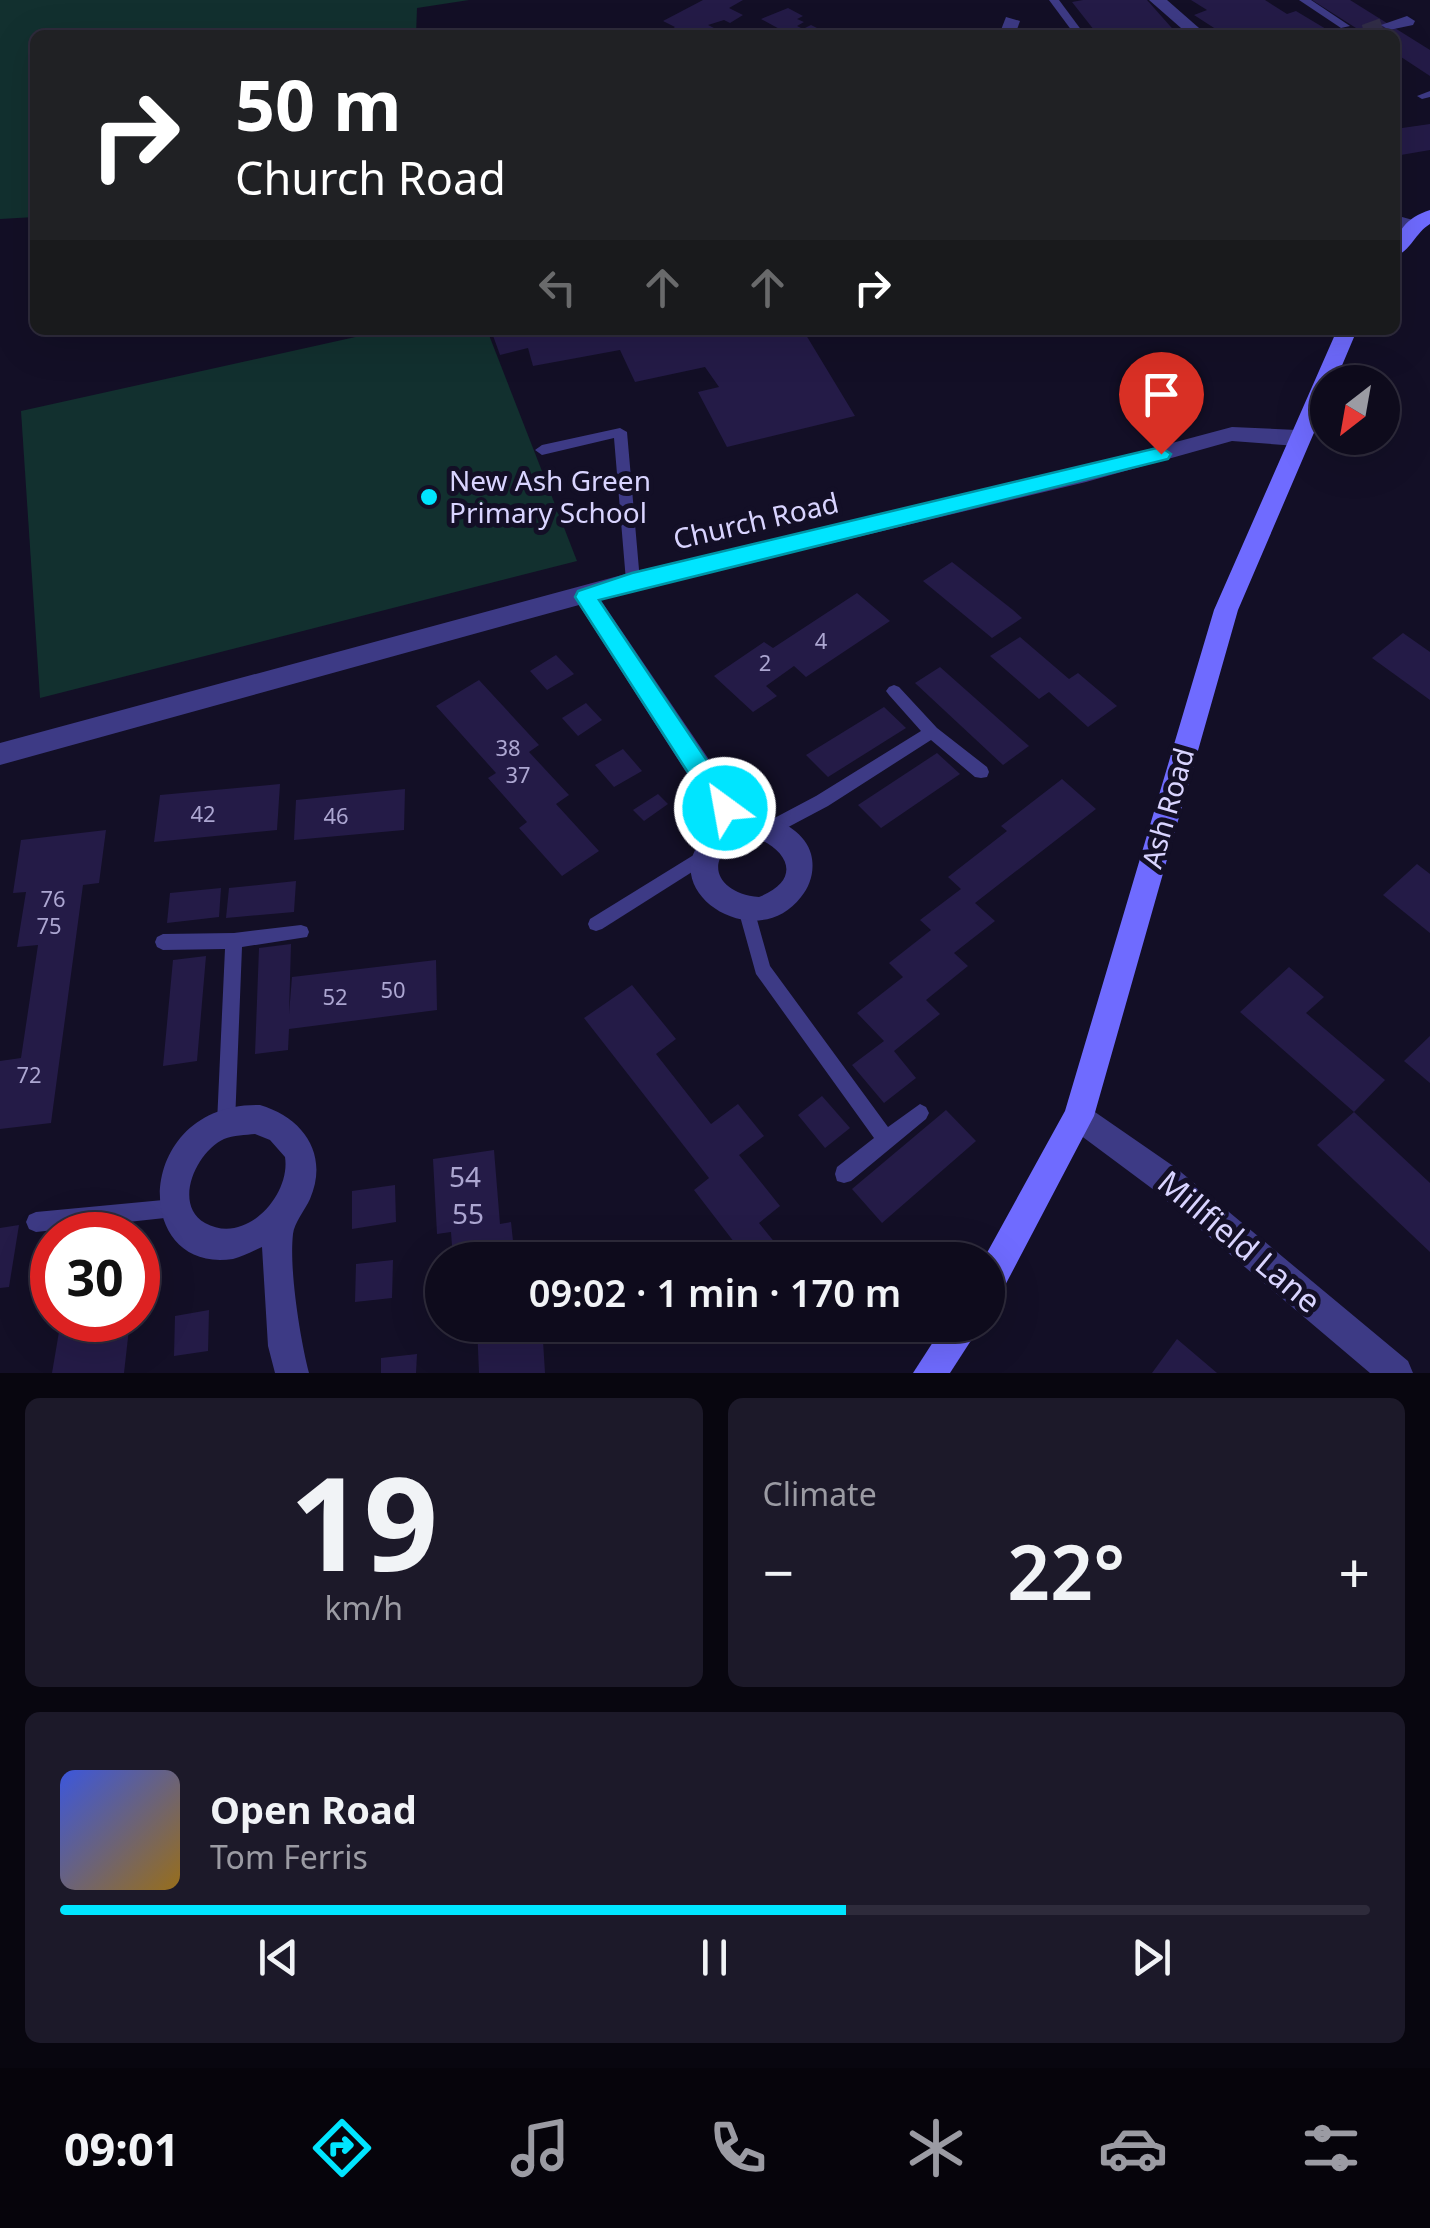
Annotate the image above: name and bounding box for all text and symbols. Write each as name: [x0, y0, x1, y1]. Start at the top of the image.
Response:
text: 50 m: [235, 56, 402, 152]
icon: right: [70, 70, 200, 200]
text: Church Road: [235, 147, 506, 208]
icon: left: [530, 260, 585, 315]
icon: ahead: [635, 260, 690, 315]
icon: ahead: [740, 260, 795, 315]
icon: right: [845, 260, 900, 315]
pin: [1119, 352, 1204, 455]
north arrow: [1310, 365, 1400, 455]
map controls: [1310, 365, 1400, 455]
icon: arrive: [1134, 367, 1189, 422]
place label: New Ash Green Primary School: [449, 461, 651, 531]
street label: Church Road: [669, 483, 842, 558]
marker: New Ash Green Primary School: [418, 486, 440, 508]
house number: 4: [815, 625, 828, 655]
house number: 2: [759, 647, 771, 677]
house number: 38: [495, 732, 521, 762]
street label: Ash Road: [1132, 743, 1202, 872]
position arrow: [673, 756, 777, 860]
house number: 37: [505, 759, 531, 789]
house number: 42: [190, 798, 216, 828]
house number: 46: [323, 800, 349, 830]
house number: 76: [40, 883, 66, 913]
house number: 75: [36, 910, 62, 940]
house number: 50: [380, 974, 406, 1004]
house number: 52: [322, 981, 348, 1011]
house number: 72: [16, 1059, 42, 1089]
house number: 54: [449, 1157, 481, 1195]
street label: Millfield Lane: [1150, 1160, 1330, 1322]
house number: 55: [452, 1194, 484, 1232]
speed limit sign: 30: [30, 1212, 160, 1342]
text: 09:02 · 1 min · 170 m: [529, 1266, 901, 1318]
text: 19: [289, 1432, 438, 1609]
text: Climate: [763, 1472, 877, 1515]
text: 22°: [1007, 1520, 1125, 1622]
text: −: [763, 1534, 794, 1609]
text: +: [1339, 1534, 1370, 1609]
text: km/h: [324, 1586, 403, 1629]
text: Open Road: [210, 1783, 417, 1835]
text: Tom Ferris: [210, 1835, 368, 1878]
icon: previous: [251, 1930, 306, 1985]
icon: pause: [687, 1930, 742, 1985]
icon: next: [1124, 1930, 1179, 1985]
icon: directions: [307, 2113, 377, 2183]
icon: music: [505, 2113, 575, 2183]
icon: phone: [703, 2113, 773, 2183]
icon: climate: [901, 2113, 971, 2183]
icon: car: [1098, 2113, 1168, 2183]
icon: filters: [1296, 2113, 1366, 2183]
text: 09:01: [64, 2118, 179, 2179]

